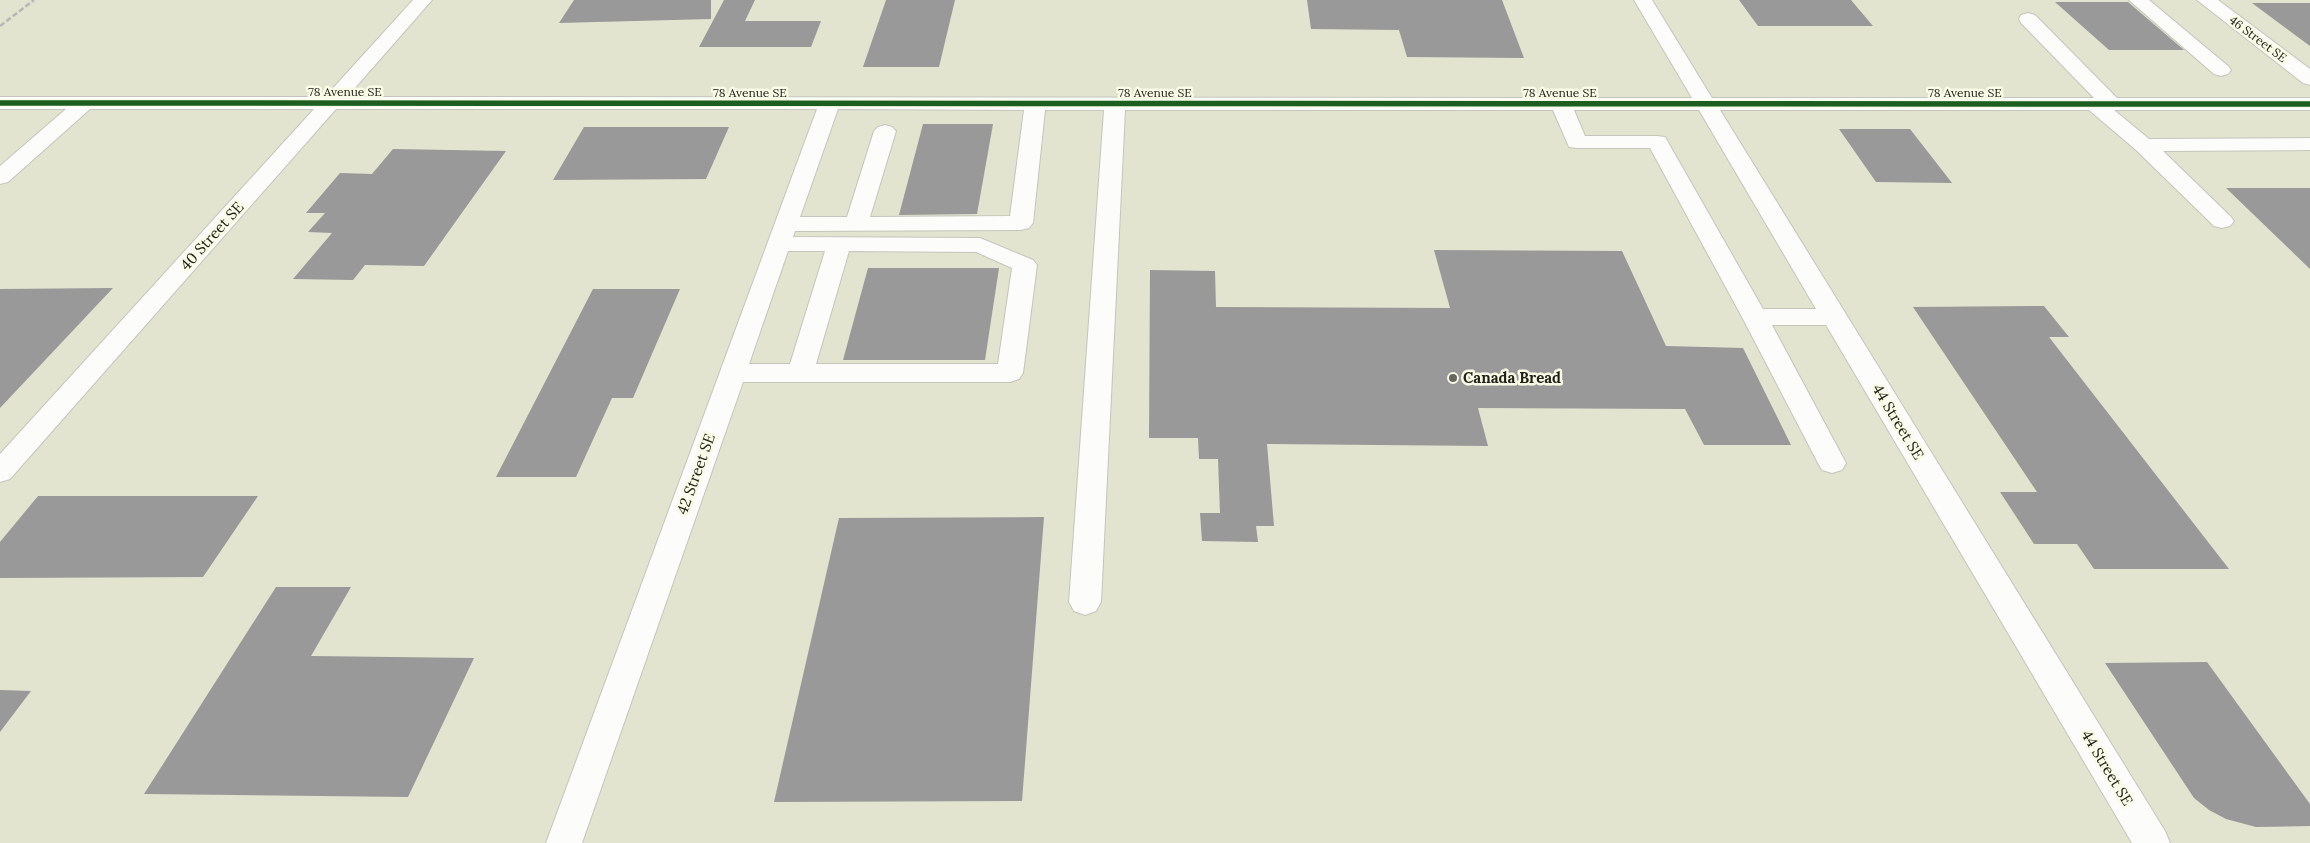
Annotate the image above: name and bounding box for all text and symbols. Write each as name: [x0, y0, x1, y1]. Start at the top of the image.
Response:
street label: 46 Street SE: [2227, 12, 2290, 65]
street label: 78 Avenue SE: [308, 84, 382, 99]
street label: 78 Avenue SE: [713, 85, 787, 100]
street label: 78 Avenue SE: [1118, 85, 1192, 100]
street label: 78 Avenue SE: [1523, 85, 1597, 100]
street label: 78 Avenue SE: [1928, 85, 2002, 100]
street label: 40 Street SE: [176, 197, 247, 274]
place label: Canada Bread: [1463, 368, 1561, 387]
marker: Canada Bread: [1447, 372, 1459, 384]
street label: 44 Street SE: [1869, 381, 1928, 463]
street label: 42 Street SE: [672, 431, 719, 517]
street label: 44 Street SE: [2078, 727, 2137, 809]

